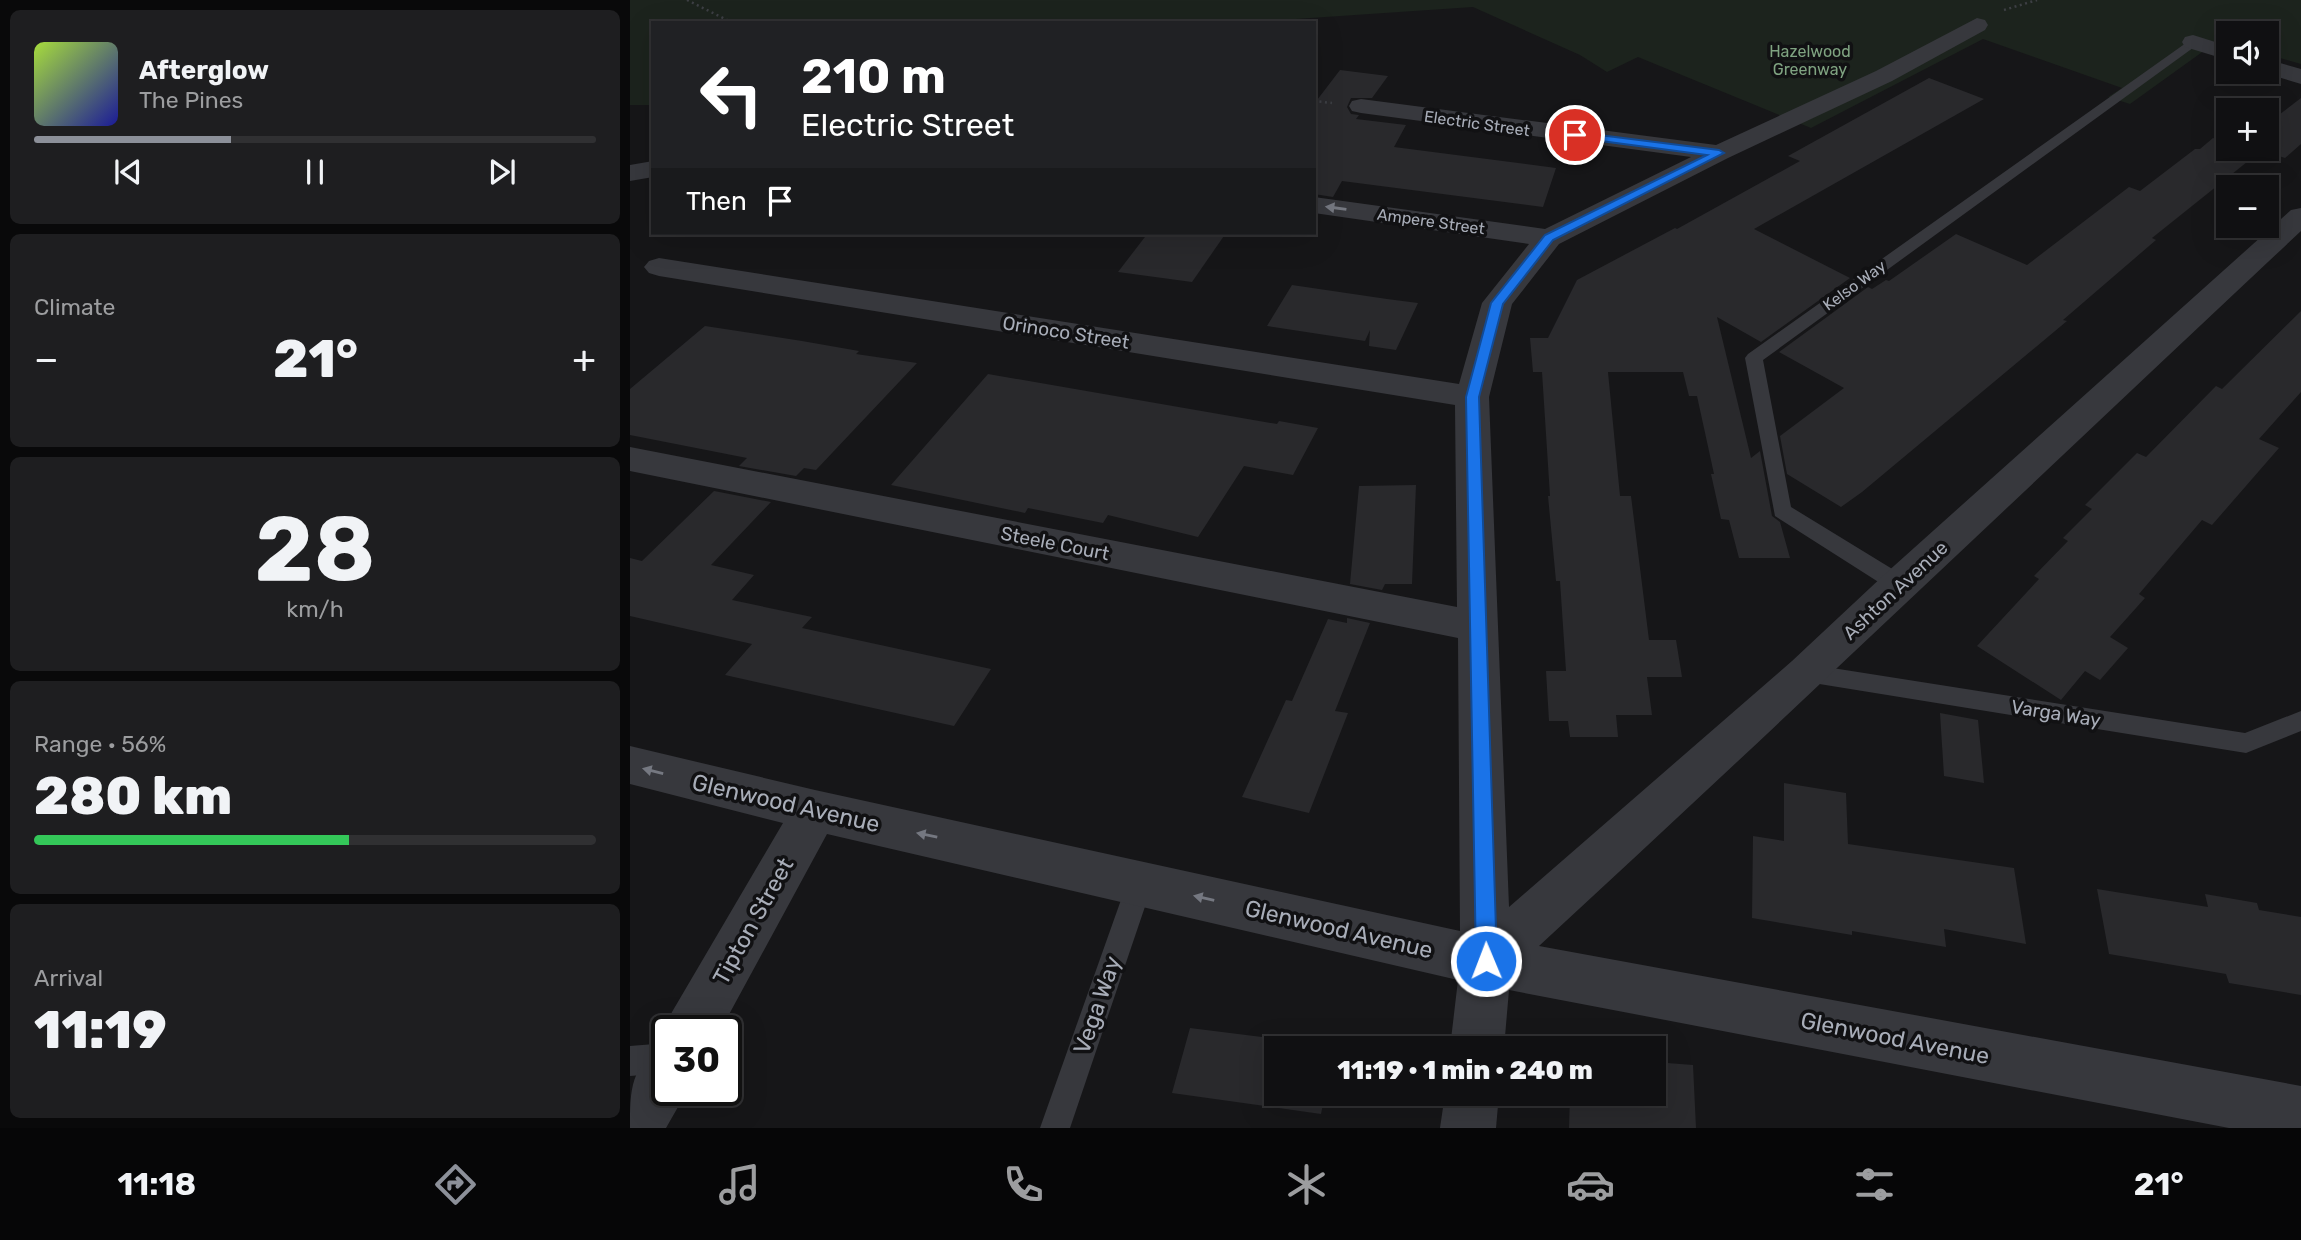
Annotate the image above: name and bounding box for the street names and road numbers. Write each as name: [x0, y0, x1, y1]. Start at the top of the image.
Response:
street label: Electric Street: [1423, 107, 1531, 140]
street label: Ampere Street: [1376, 205, 1486, 238]
street label: Kelso Way: [1819, 256, 1890, 315]
street label: Orinoco Street: [1001, 311, 1132, 354]
street label: Steele Court: [999, 522, 1112, 565]
street label: Ashton Avenue: [1838, 536, 1952, 645]
street label: Varga Way: [2009, 695, 2102, 732]
street label: Glenwood Avenue: [689, 768, 883, 838]
street label: Tipton Street: [707, 853, 799, 989]
street label: Glenwood Avenue: [1242, 894, 1436, 964]
street label: Vega Way: [1067, 952, 1127, 1058]
street label: Glenwood Avenue: [1798, 1006, 1992, 1070]

